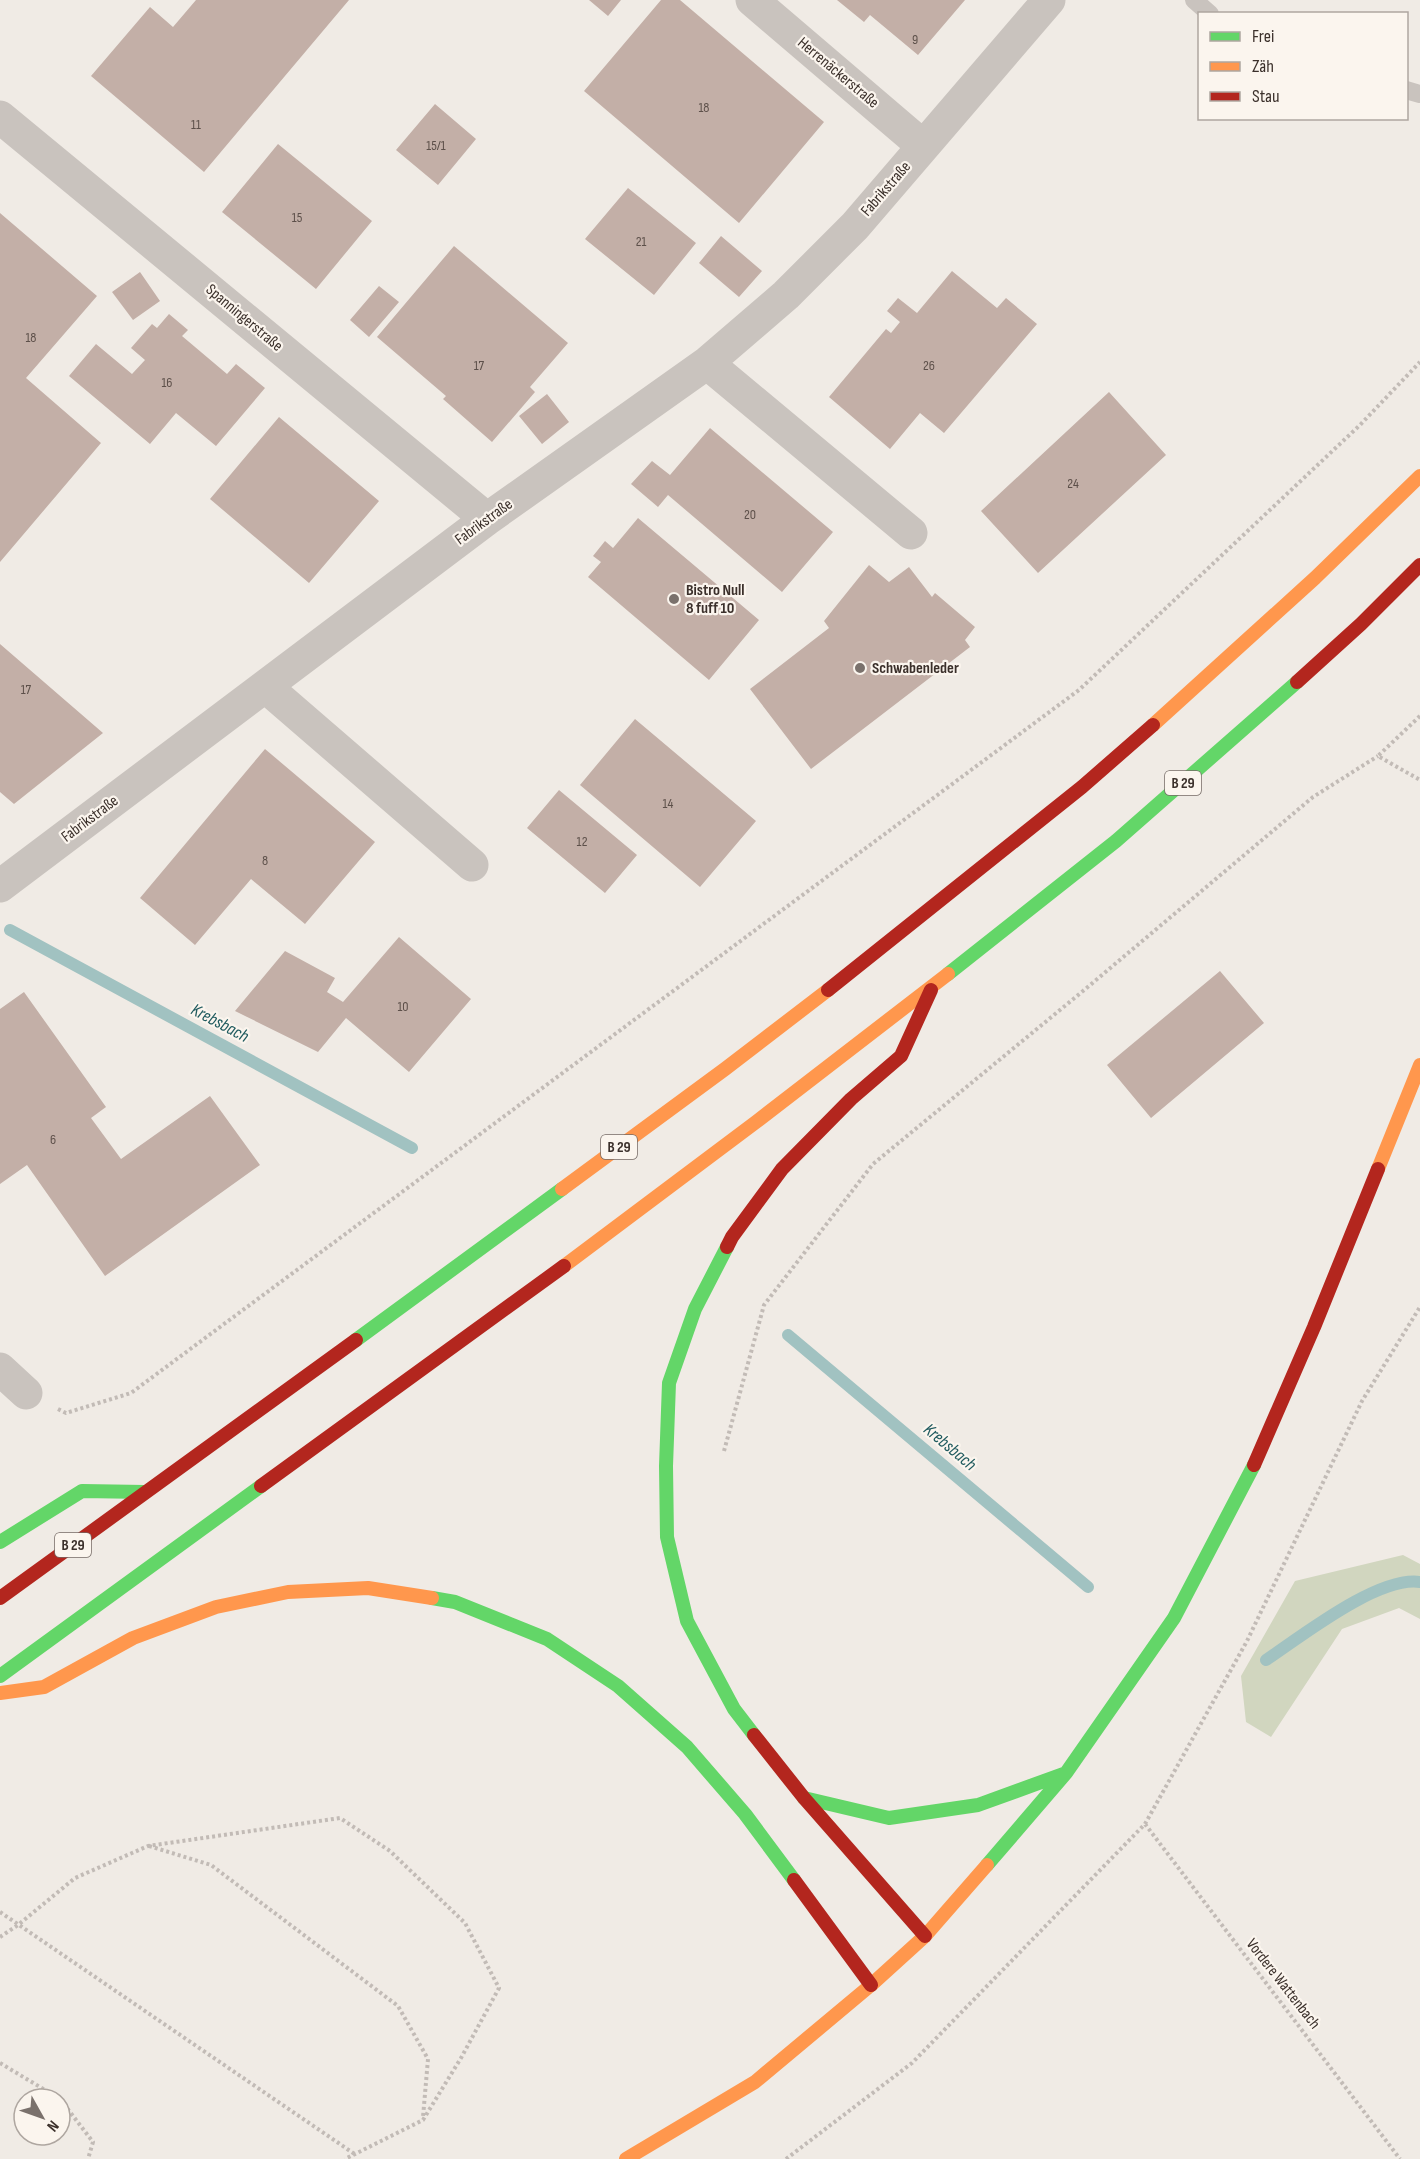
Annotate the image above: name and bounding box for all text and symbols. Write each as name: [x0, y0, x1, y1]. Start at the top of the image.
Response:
legend: [1198, 12, 1408, 120]
text: Frei: [1252, 26, 1274, 47]
house number: 9: [912, 31, 918, 48]
street label: Herrenäckerstraße: [793, 34, 883, 112]
text: Zäh: [1252, 56, 1274, 77]
text: Stau: [1252, 86, 1280, 107]
house number: 18: [698, 99, 710, 116]
house number: 11: [191, 116, 201, 133]
house number: 15/1: [426, 137, 446, 154]
street label: Fabrikstraße: [857, 158, 915, 220]
house number: 15: [292, 209, 303, 226]
house number: 21: [636, 233, 646, 250]
street label: Spanningerstraße: [202, 280, 286, 356]
house number: 18: [25, 329, 37, 346]
house number: 17: [474, 357, 485, 374]
house number: 26: [923, 357, 935, 374]
house number: 16: [161, 374, 173, 391]
house number: 24: [1067, 475, 1079, 492]
street label: Fabrikstraße: [452, 495, 516, 549]
house number: 20: [744, 506, 756, 523]
place label: Bistro Null 8 fuff 10: [686, 581, 745, 618]
marker: Bistro Null 8 fuff 10: [667, 592, 681, 606]
place label: Schwabenleder: [872, 659, 959, 678]
marker: Schwabenleder: [853, 661, 867, 675]
house number: 17: [21, 681, 32, 698]
road number: B 29: [1165, 771, 1201, 795]
street label: Fabrikstraße: [58, 791, 122, 847]
house number: 14: [663, 795, 674, 812]
house number: 12: [577, 833, 588, 850]
house number: 8: [262, 852, 268, 869]
house number: 10: [397, 998, 409, 1015]
water label: Krebsbach: [187, 999, 253, 1047]
house number: 6: [50, 1131, 56, 1148]
road number: B 29: [601, 1135, 637, 1159]
water label: Krebsbach: [919, 1419, 981, 1475]
road number: B 29: [55, 1533, 91, 1557]
street label: Vordere Wattenbach: [1242, 1935, 1324, 2033]
north arrow: [12, 2087, 72, 2147]
text: N: [42, 2116, 62, 2135]

